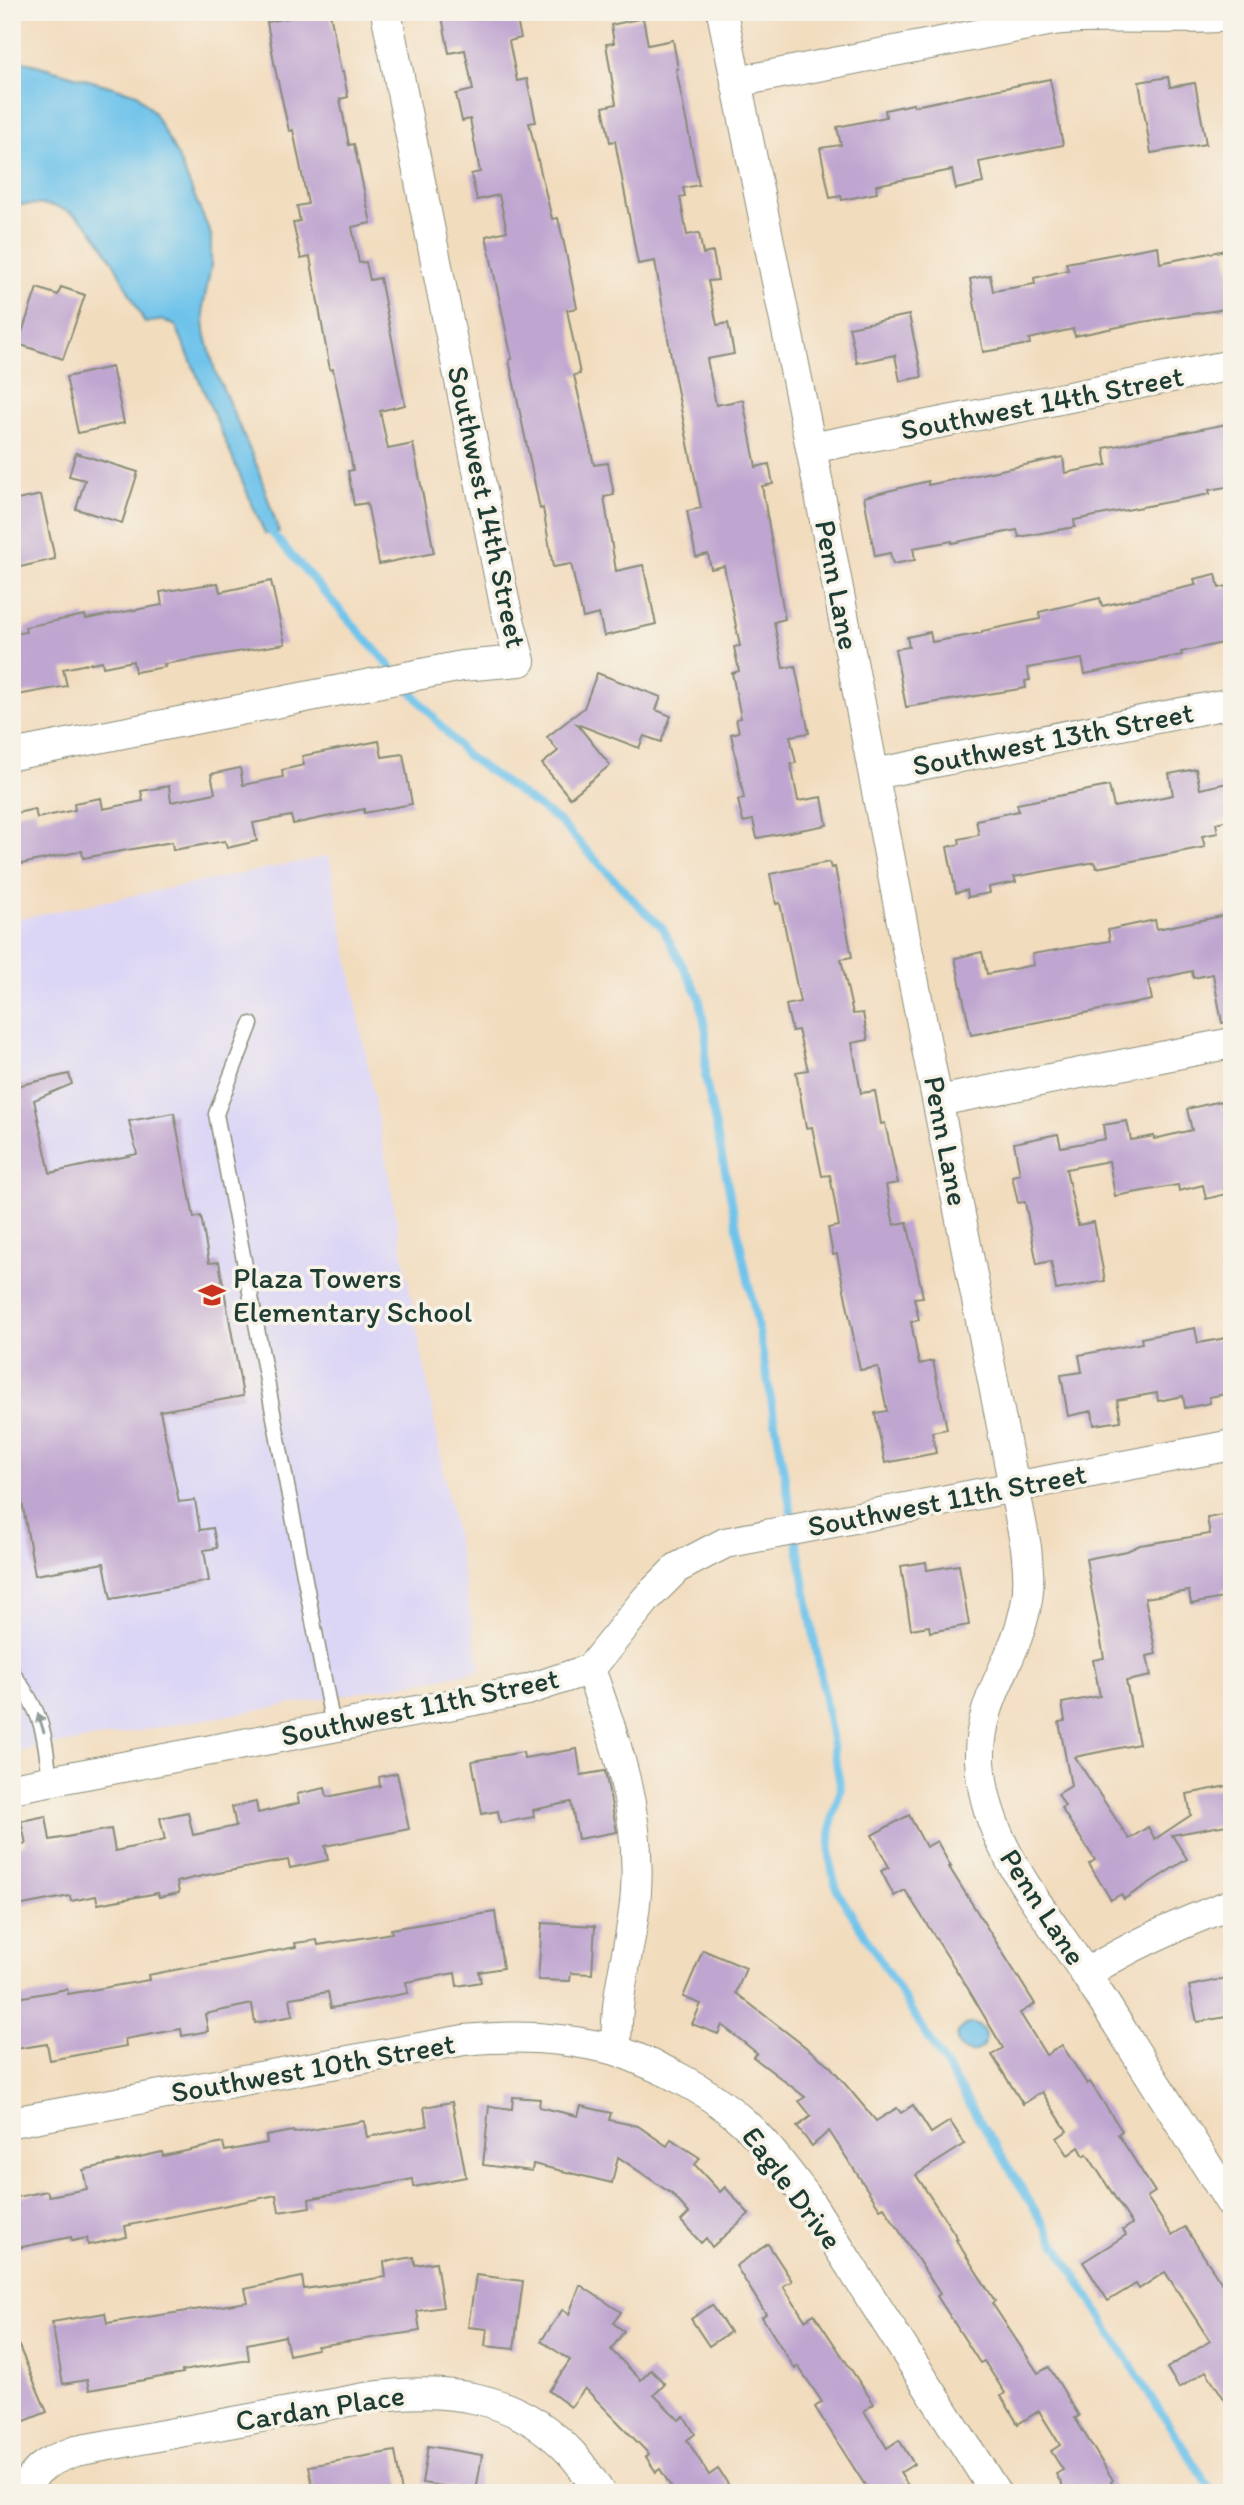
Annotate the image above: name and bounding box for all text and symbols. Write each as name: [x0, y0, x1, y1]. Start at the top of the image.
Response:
street label: Southwest 14th Street: [897, 357, 1186, 448]
street label: Southwest 14th Street: [440, 363, 535, 651]
street label: Penn Lane: [807, 517, 868, 653]
street label: Southwest 13th Street: [909, 693, 1197, 784]
street label: Penn Lane: [916, 1073, 977, 1209]
place label: Plaza Towers Elementary School: [233, 1259, 473, 1330]
school or university icon: Plaza Towers Elementary School: [197, 1280, 227, 1310]
street label: Southwest 11th Street: [804, 1454, 1089, 1545]
street label: Southwest 11th Street: [278, 1659, 562, 1754]
one-way arrow: [35, 1712, 45, 1733]
street label: Penn Lane: [992, 1841, 1095, 1972]
street label: Southwest 10th Street: [168, 2024, 458, 2111]
street label: Eagle Drive: [734, 2119, 851, 2257]
street label: Cardan Place: [233, 2376, 407, 2439]

